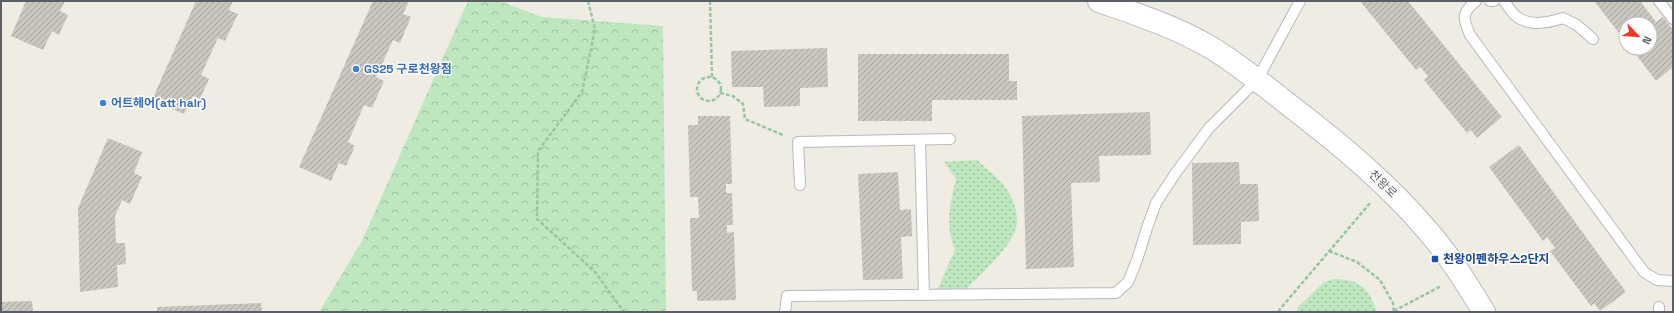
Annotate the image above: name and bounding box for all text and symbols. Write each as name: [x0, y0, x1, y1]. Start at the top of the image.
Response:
north arrow: [1618, 16, 1658, 56]
text: N: [1639, 34, 1655, 47]
place label: GS25 구로천왕점: [364, 61, 452, 77]
marker: GS25 구로천왕점: [351, 64, 361, 74]
place label: 어트헤어(att hair): [111, 95, 207, 111]
marker: 어트헤어(att hair): [98, 98, 108, 108]
street label: 천왕로: [1366, 167, 1400, 201]
place label: 천왕이펜하우스2단지: [1443, 251, 1550, 267]
marker: 천왕이펜하우스2단지: [1430, 254, 1440, 264]

